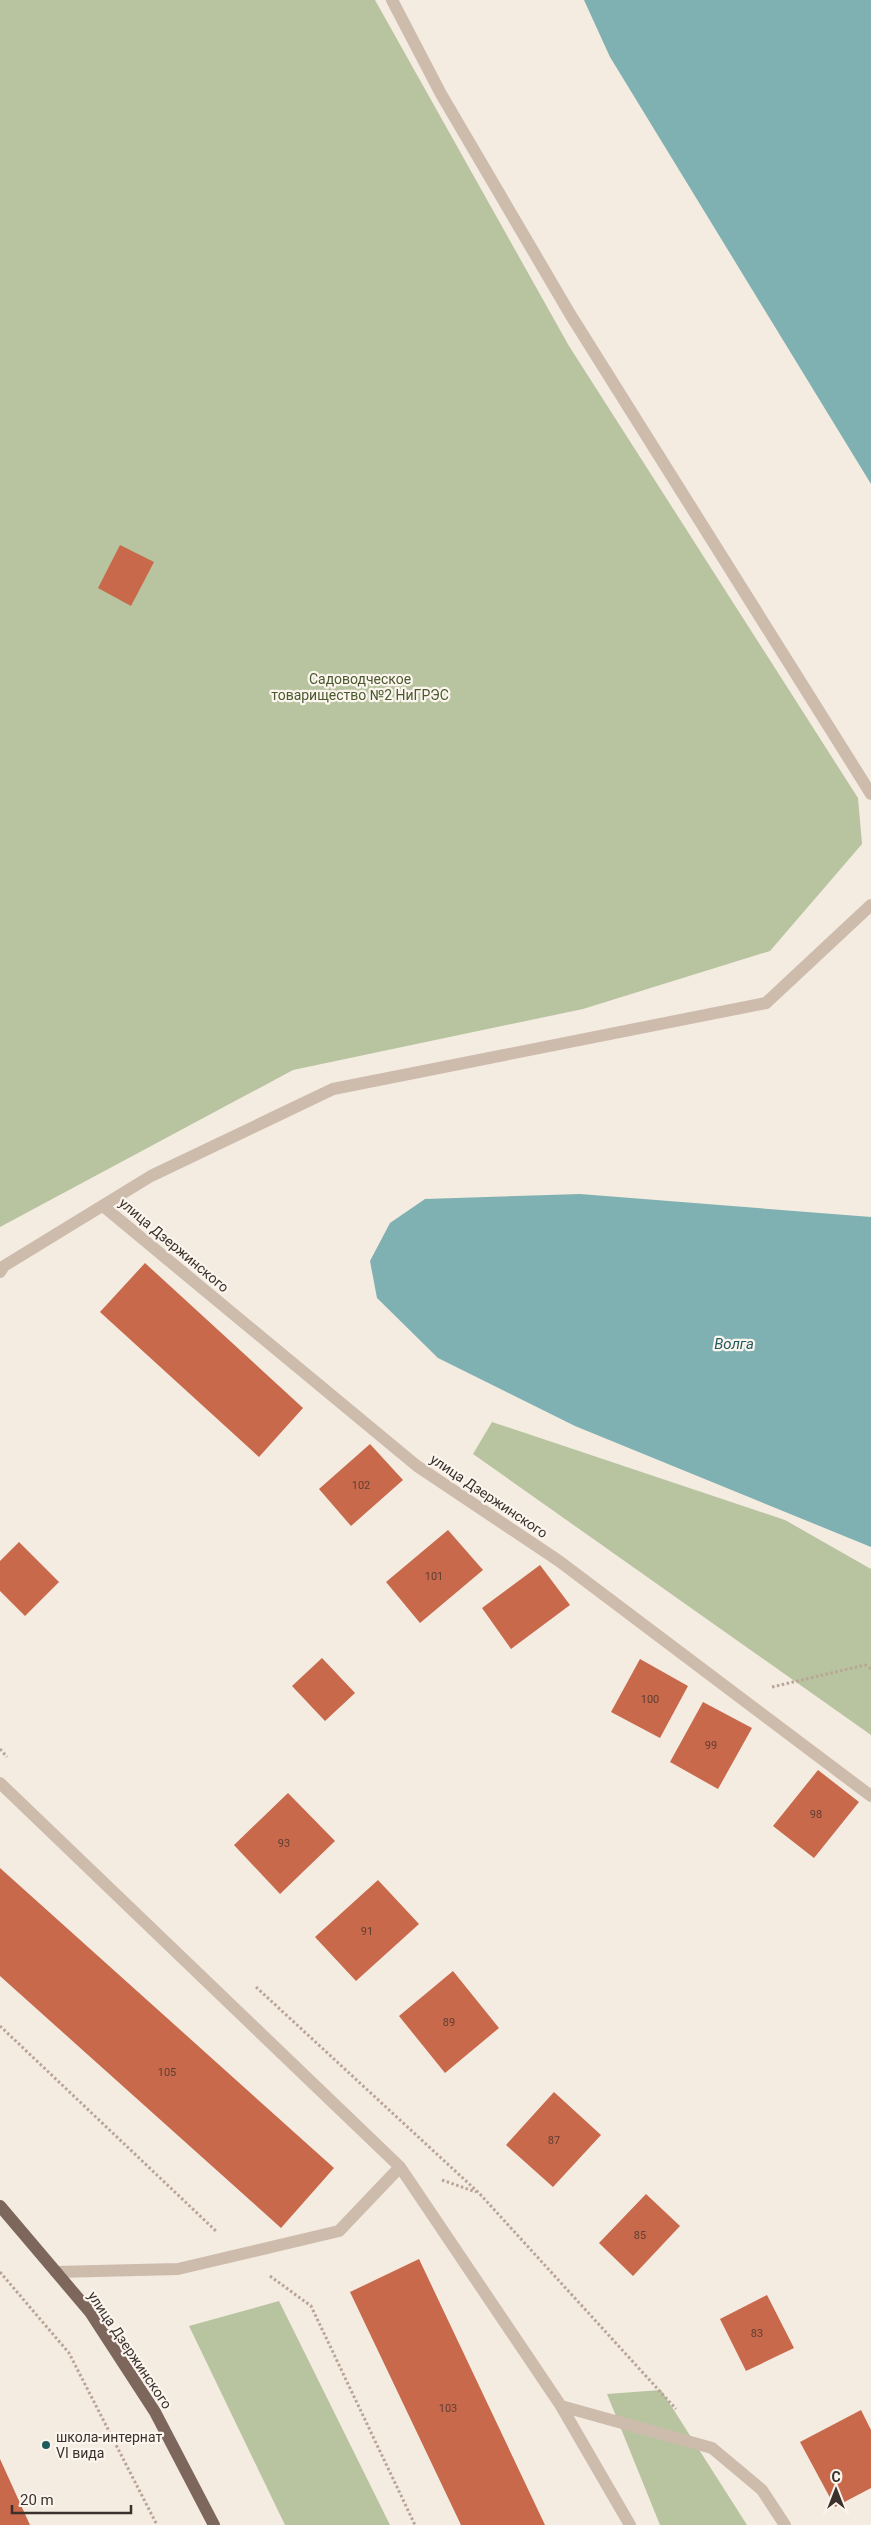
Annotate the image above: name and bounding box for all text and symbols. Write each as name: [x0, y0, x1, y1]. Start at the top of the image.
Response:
park label: Садоводческое товарищество №2 НиГРЭС: [271, 671, 449, 703]
street label: улица Дзержинского: [116, 1194, 232, 1296]
water label: Волга: [714, 1335, 754, 1353]
street label: улица Дзержинского: [427, 1451, 551, 1541]
house number: 102: [352, 1479, 370, 1492]
house number: 101: [425, 1570, 443, 1583]
house number: 100: [641, 1693, 659, 1706]
house number: 99: [705, 1739, 717, 1752]
house number: 98: [810, 1808, 822, 1821]
house number: 93: [278, 1837, 290, 1850]
house number: 91: [361, 1925, 373, 1938]
house number: 89: [443, 2016, 455, 2029]
house number: 105: [158, 2066, 176, 2079]
house number: 87: [548, 2134, 560, 2147]
house number: 85: [634, 2229, 646, 2242]
street label: улица Дзержинского: [85, 2288, 175, 2412]
house number: 83: [751, 2327, 763, 2340]
house number: 103: [439, 2402, 457, 2415]
place label: школа-интернат VI вида: [56, 2429, 162, 2461]
marker: школа-интернат VI вида: [40, 2439, 52, 2451]
north arrow: [811, 2465, 861, 2515]
text: С: [831, 2469, 841, 2485]
scale bar: [12, 2482, 131, 2514]
text: 20 m: [20, 2491, 54, 2509]

